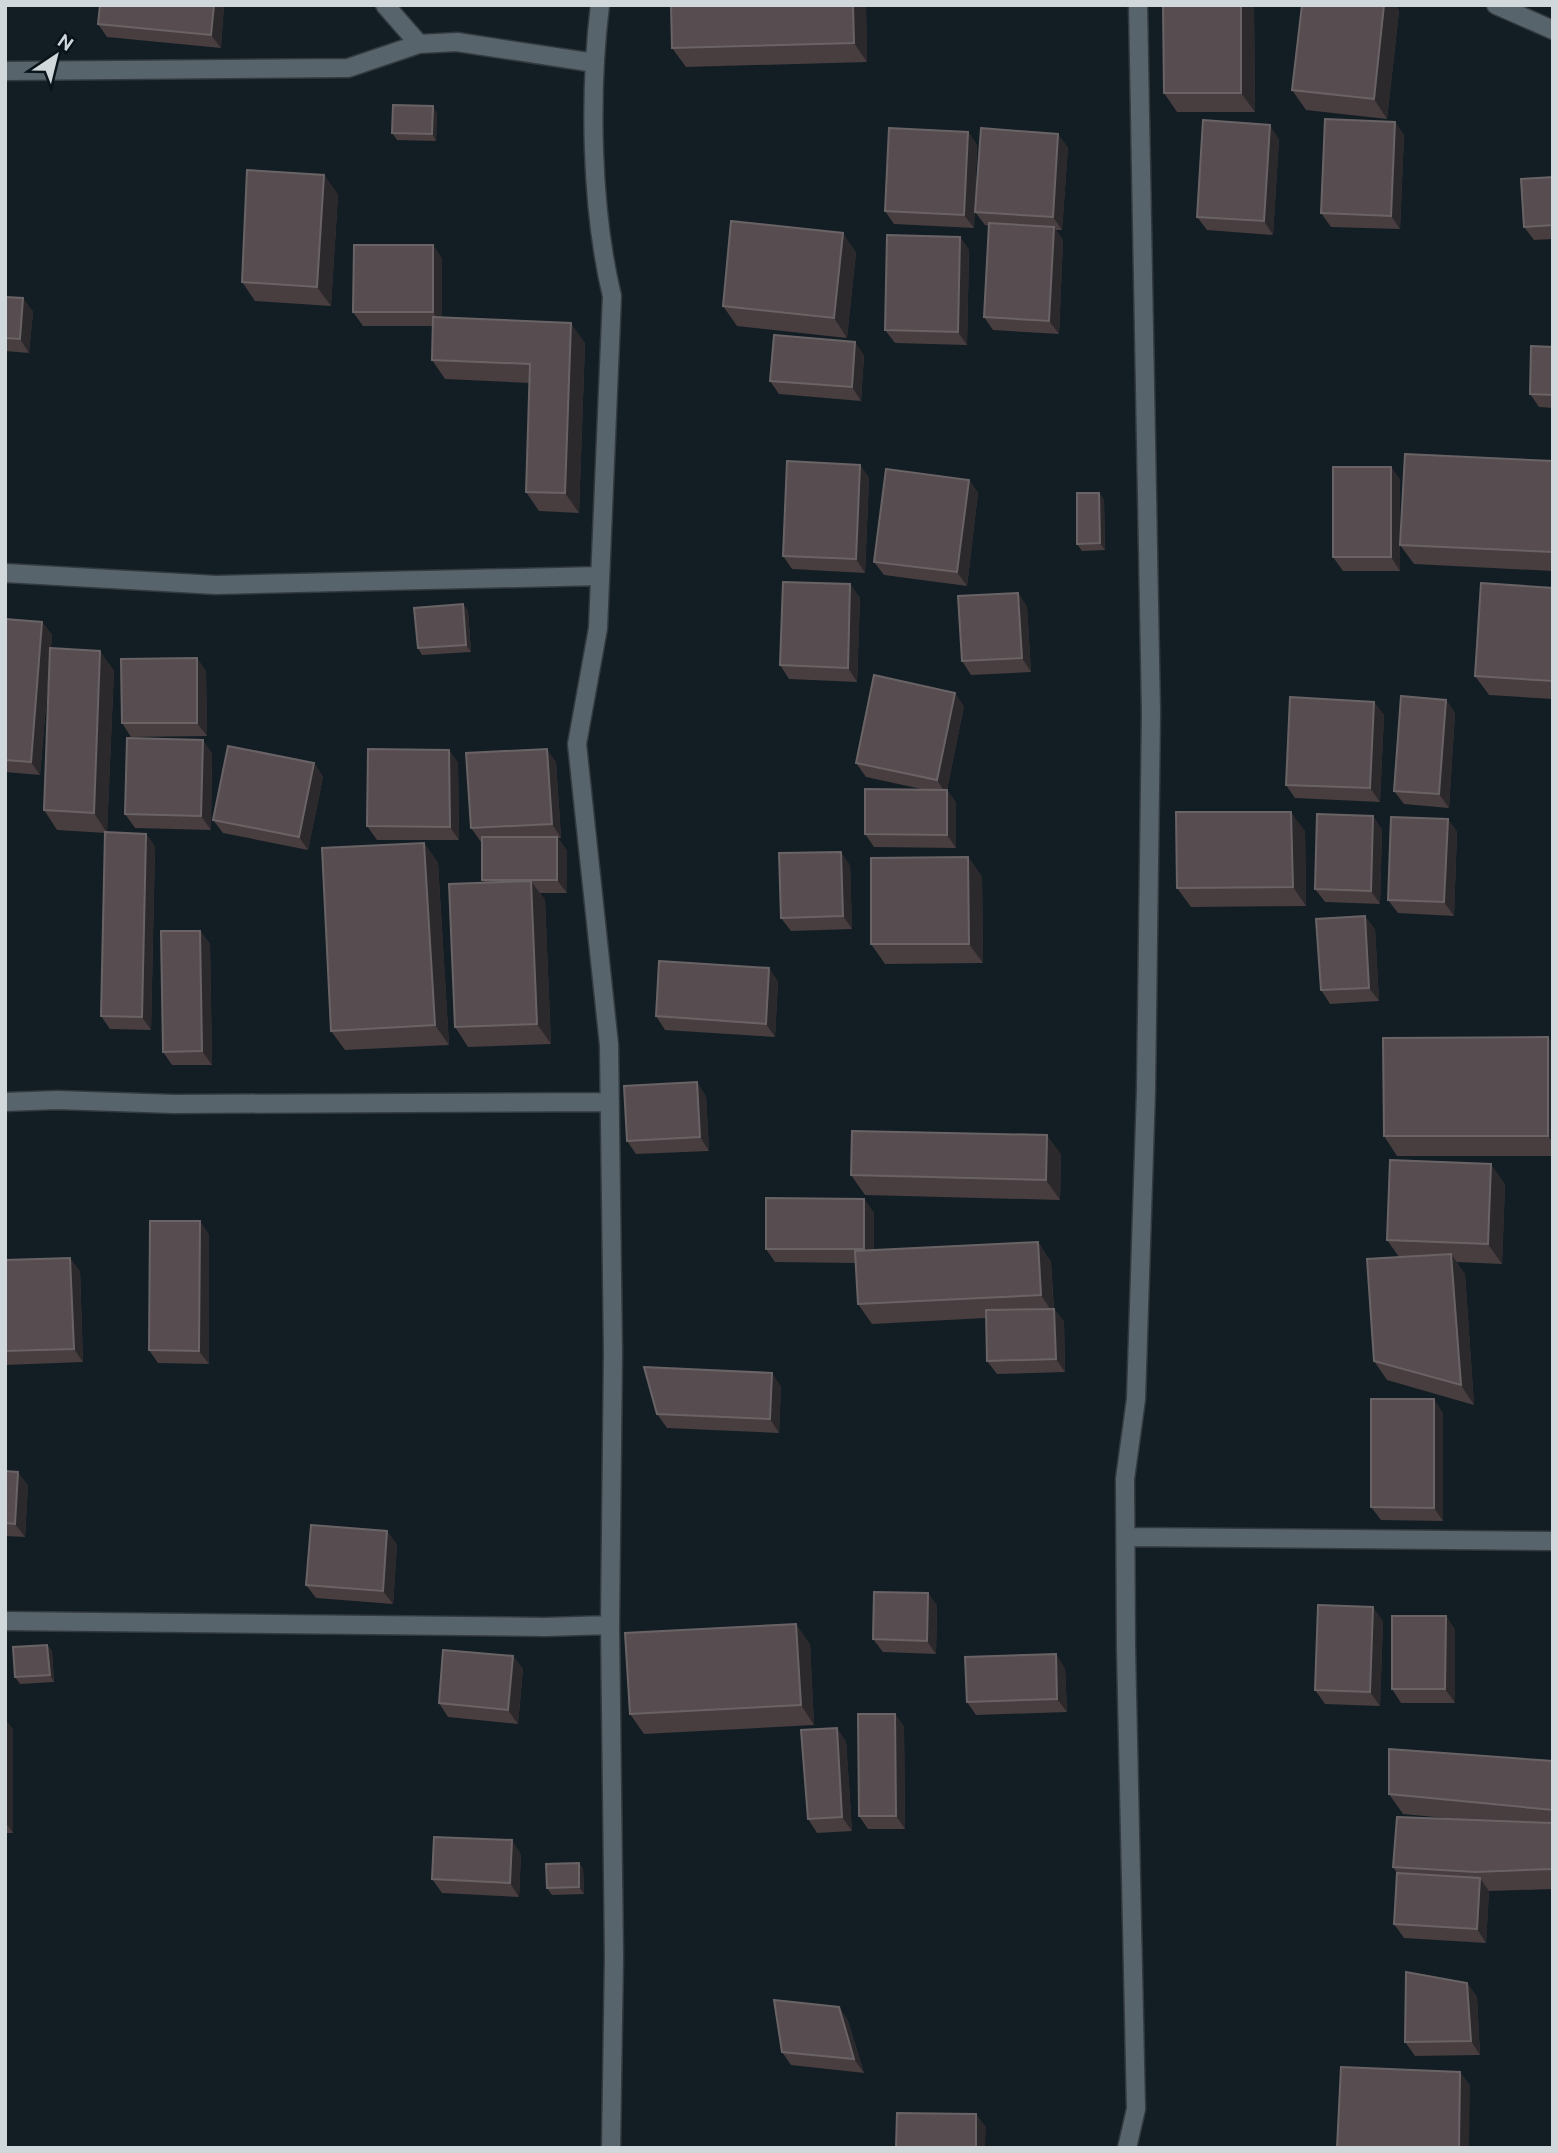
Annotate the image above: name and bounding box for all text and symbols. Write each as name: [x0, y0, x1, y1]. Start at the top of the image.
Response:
north arrow: [21, 21, 91, 91]
text: N: [54, 29, 78, 55]

